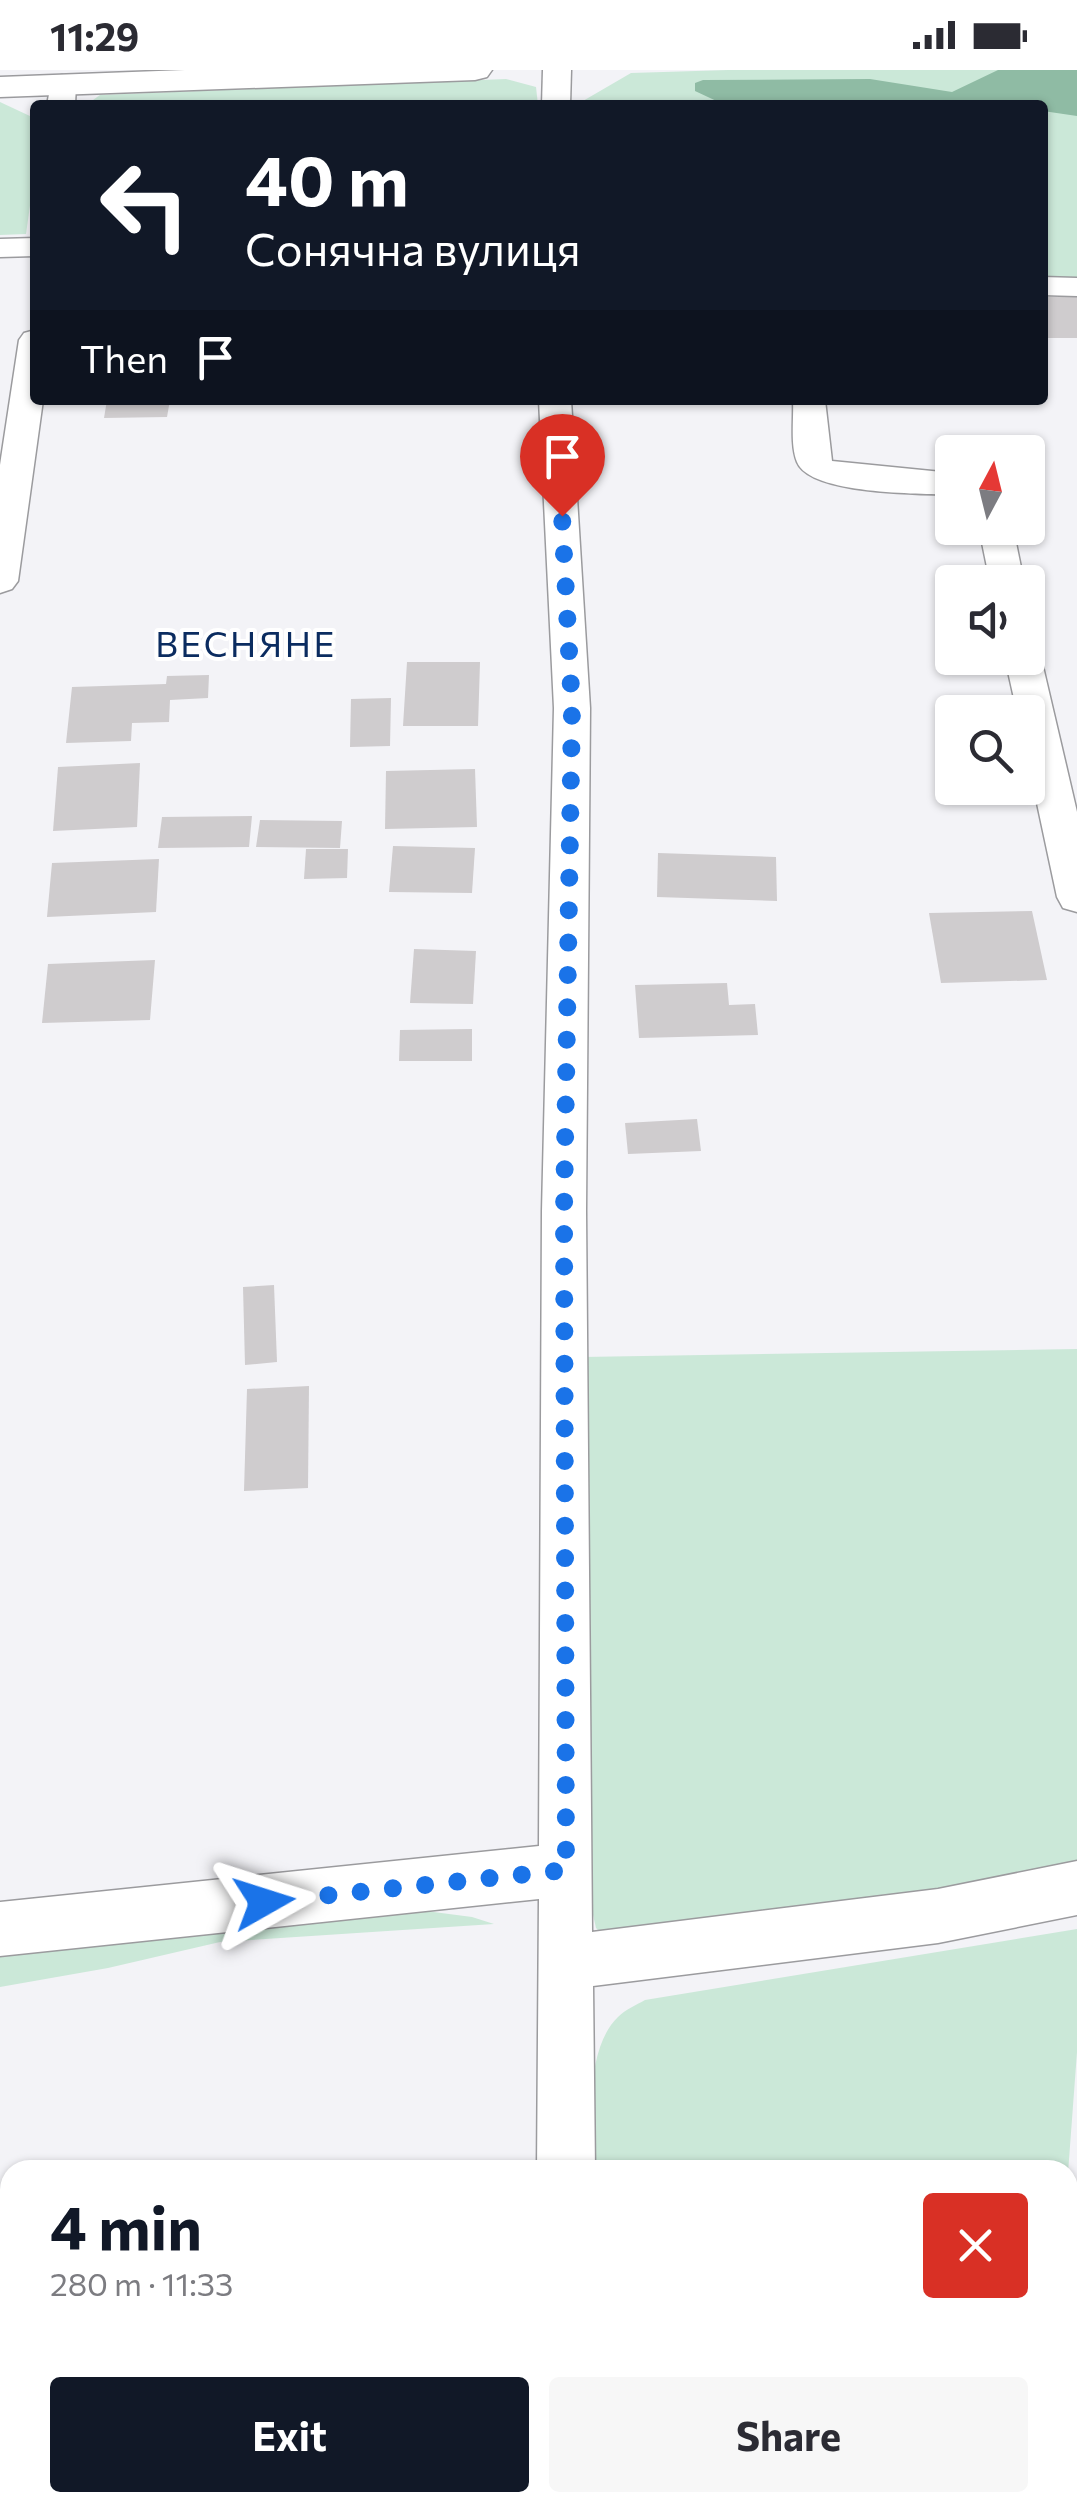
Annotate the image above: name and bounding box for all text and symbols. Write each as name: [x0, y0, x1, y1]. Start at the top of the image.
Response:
text: 11:29: [50, 12, 139, 59]
text: 40 m: [245, 135, 409, 220]
icon: left: [80, 140, 210, 270]
text: Сонячна вулиця: [245, 220, 581, 275]
icon: arrive: [188, 330, 243, 385]
text: Then: [80, 334, 168, 381]
pin: [520, 414, 605, 517]
icon: arrive: [535, 429, 590, 484]
north arrow: [935, 435, 1045, 545]
map controls: [935, 435, 1045, 805]
button: sound: [935, 565, 1045, 675]
district label: ВЕСНЯНЕ: [155, 621, 337, 664]
button: search: [935, 695, 1045, 805]
position arrow: [212, 1850, 316, 1954]
text: 4 min: [50, 2189, 202, 2262]
button: close: [923, 2193, 1028, 2298]
text: 280 m · 11:33: [50, 2263, 233, 2303]
button: Exit: [50, 2377, 529, 2492]
button: Share: [549, 2377, 1028, 2492]

